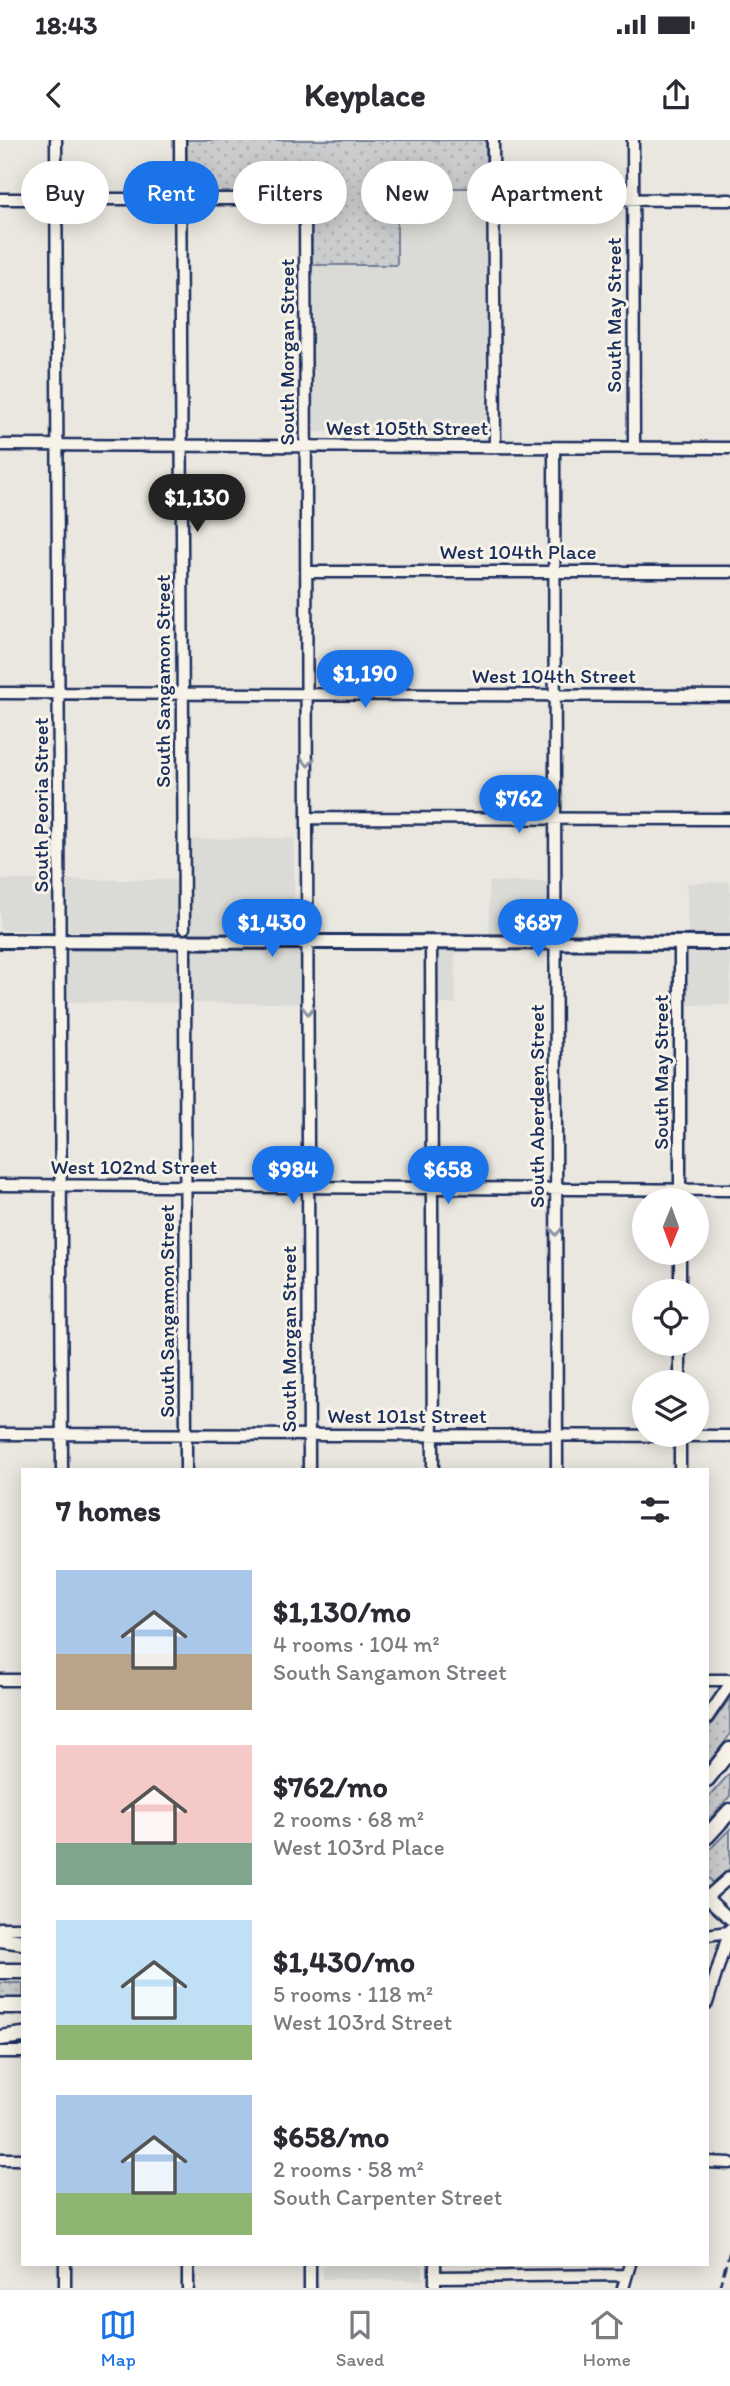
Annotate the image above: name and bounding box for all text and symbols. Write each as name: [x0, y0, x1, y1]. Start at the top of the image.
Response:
text: 18:43: [35, 9, 97, 41]
icon: back: [35, 76, 73, 114]
text: Keyplace: [304, 76, 426, 114]
icon: share: [657, 76, 695, 114]
chip: Buy: [21, 161, 109, 224]
chip: Rent: [123, 161, 219, 224]
chip: Filters: [233, 161, 347, 224]
chip: New: [361, 161, 453, 224]
chip: Apartment: [467, 161, 627, 224]
street label: South May Street: [601, 237, 626, 393]
street label: South Morgan Street: [274, 258, 299, 445]
street label: West 105th Street: [326, 415, 488, 440]
pin: $1,130: [140, 474, 254, 534]
text: $1,130: [164, 483, 230, 511]
street label: West 104th Place: [439, 539, 597, 564]
street label: South Sangamon Street: [150, 574, 175, 788]
pin: $1,190: [308, 650, 422, 710]
text: $1,190: [333, 659, 397, 687]
street label: West 104th Street: [472, 663, 636, 688]
street label: South Peoria Street: [28, 717, 53, 893]
one-way arrow: [300, 758, 316, 768]
pin: $762: [478, 776, 560, 835]
text: $762: [495, 784, 543, 812]
pin: $1,430: [215, 900, 329, 959]
pin: $687: [497, 900, 579, 959]
text: $1,430: [238, 908, 306, 936]
text: $687: [514, 908, 562, 936]
street label: South May Street: [648, 994, 673, 1150]
street label: South Aberdeen Street: [524, 1004, 549, 1208]
one-way arrow: [300, 1005, 316, 1016]
pin: $984: [252, 1146, 334, 1206]
pin: $658: [407, 1146, 489, 1206]
street label: West 102nd Street: [50, 1154, 218, 1179]
text: $984: [268, 1155, 318, 1183]
text: $658: [424, 1155, 472, 1183]
north arrow: [632, 1188, 709, 1265]
map controls: [632, 1188, 709, 1447]
street label: South Sangamon Street: [154, 1204, 179, 1418]
one-way arrow: [548, 1226, 564, 1237]
street label: South Morgan Street: [276, 1245, 301, 1432]
button: locate: [632, 1279, 709, 1356]
button: layers: [632, 1370, 709, 1447]
street label: West 101st Street: [327, 1403, 487, 1428]
icon: filters: [636, 1491, 674, 1529]
text: 7 homes: [56, 1492, 161, 1529]
text: $1,130/mo: [273, 1593, 411, 1630]
icon: home: [112, 1598, 196, 1682]
text: 4 rooms · 104 m²: [273, 1630, 440, 1658]
text: South Sangamon Street: [273, 1658, 507, 1686]
text: $762/mo: [273, 1768, 388, 1805]
icon: home: [112, 1773, 196, 1857]
text: 2 rooms · 68 m²: [273, 1805, 424, 1833]
text: West 103rd Place: [273, 1833, 445, 1861]
text: $1,430/mo: [273, 1943, 415, 1980]
icon: home: [112, 1948, 196, 2032]
text: 5 rooms · 118 m²: [273, 1980, 433, 2008]
text: West 103rd Street: [273, 2008, 452, 2036]
text: $658/mo: [273, 2118, 389, 2155]
icon: home: [112, 2123, 196, 2207]
text: 2 rooms · 58 m²: [273, 2155, 424, 2183]
text: South Carpenter Street: [273, 2183, 502, 2211]
tab: Map: [99, 2306, 137, 2371]
tab: Saved: [336, 2306, 384, 2371]
tab: Home: [583, 2306, 631, 2371]

